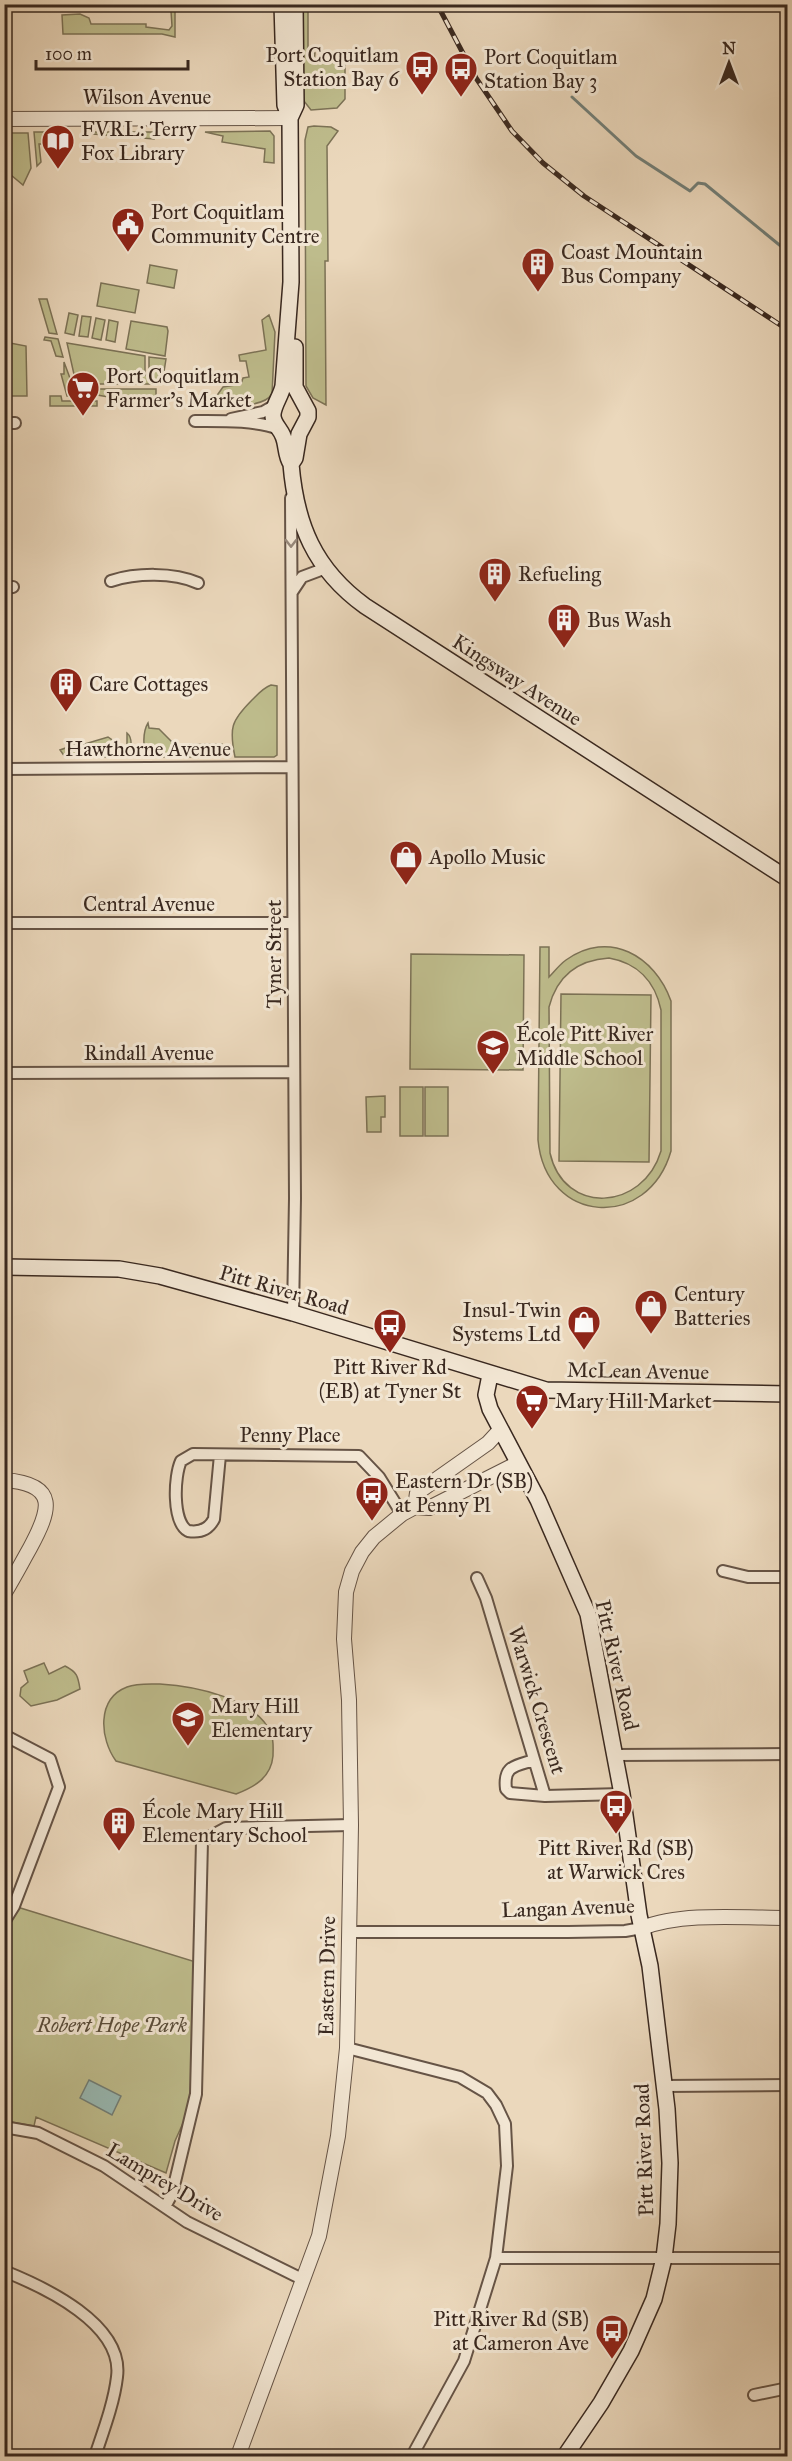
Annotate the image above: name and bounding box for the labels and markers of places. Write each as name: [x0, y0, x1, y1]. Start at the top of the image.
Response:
place label: Port Coquitlam Station Bay 6: [265, 42, 400, 92]
place label: Port Coquitlam Station Bay 3: [484, 44, 618, 94]
bus stop icon: Port Coquitlam Station Bay 6: [404, 49, 440, 96]
bus stop icon: Port Coquitlam Station Bay 3: [443, 51, 479, 98]
place label: FVRL: Terry Fox Library: [81, 116, 198, 166]
library icon: FVRL: Terry Fox Library: [40, 123, 76, 170]
place label: Port Coquitlam Community Centre: [151, 199, 320, 249]
public building icon: Port Coquitlam Community Centre: [110, 206, 146, 253]
place label: Coast Mountain Bus Company: [561, 239, 703, 289]
building icon: Coast Mountain Bus Company: [520, 246, 556, 293]
place label: Port Coquitlam Farmer’s Market: [106, 363, 252, 413]
supermarket icon: Port Coquitlam Farmer’s Market: [65, 370, 101, 417]
building icon: Refueling: [477, 556, 513, 603]
place label: Refueling: [518, 561, 601, 587]
building icon: Bus Wash: [546, 602, 582, 649]
place label: Bus Wash: [587, 607, 672, 633]
building icon: Care Cottages: [48, 666, 84, 713]
place label: Care Cottages: [89, 671, 208, 697]
shop icon: Apollo Music: [388, 839, 424, 886]
place label: Apollo Music: [428, 844, 546, 870]
place label: École Pitt River Middle School: [516, 1020, 653, 1071]
school or university icon: École Pitt River Middle School: [475, 1028, 511, 1075]
place label: Century Batteries: [674, 1281, 750, 1331]
shop icon: Century Batteries: [633, 1288, 669, 1335]
place label: Insul-Twin Systems Ltd: [452, 1297, 561, 1347]
shop icon: Insul-Twin Systems Ltd: [566, 1304, 602, 1351]
bus stop icon: Pitt River Rd (EB) at Tyner St: [372, 1307, 408, 1354]
place label: Pitt River Rd (EB) at Tyner St: [319, 1354, 462, 1404]
supermarket icon: Mary Hill Market: [514, 1383, 550, 1430]
place label: Mary Hill Market: [555, 1388, 712, 1414]
place label: Eastern Dr (SB) at Penny Pl: [395, 1468, 533, 1518]
bus stop icon: Eastern Dr (SB) at Penny Pl: [354, 1475, 390, 1522]
place label: Mary Hill Elementary: [211, 1693, 313, 1743]
school or university icon: Mary Hill Elementary: [170, 1700, 206, 1747]
bus stop icon: Pitt River Rd (SB) at Warwick Cres: [598, 1788, 634, 1835]
place label: École Mary Hill Elementary School: [142, 1797, 307, 1848]
building icon: École Mary Hill Elementary School: [101, 1805, 137, 1852]
place label: Pitt River Rd (SB) at Warwick Cres: [538, 1835, 694, 1885]
place label: Pitt River Rd (SB) at Cameron Ave: [433, 2306, 589, 2356]
bus stop icon: Pitt River Rd (SB) at Cameron Ave: [594, 2313, 630, 2360]

